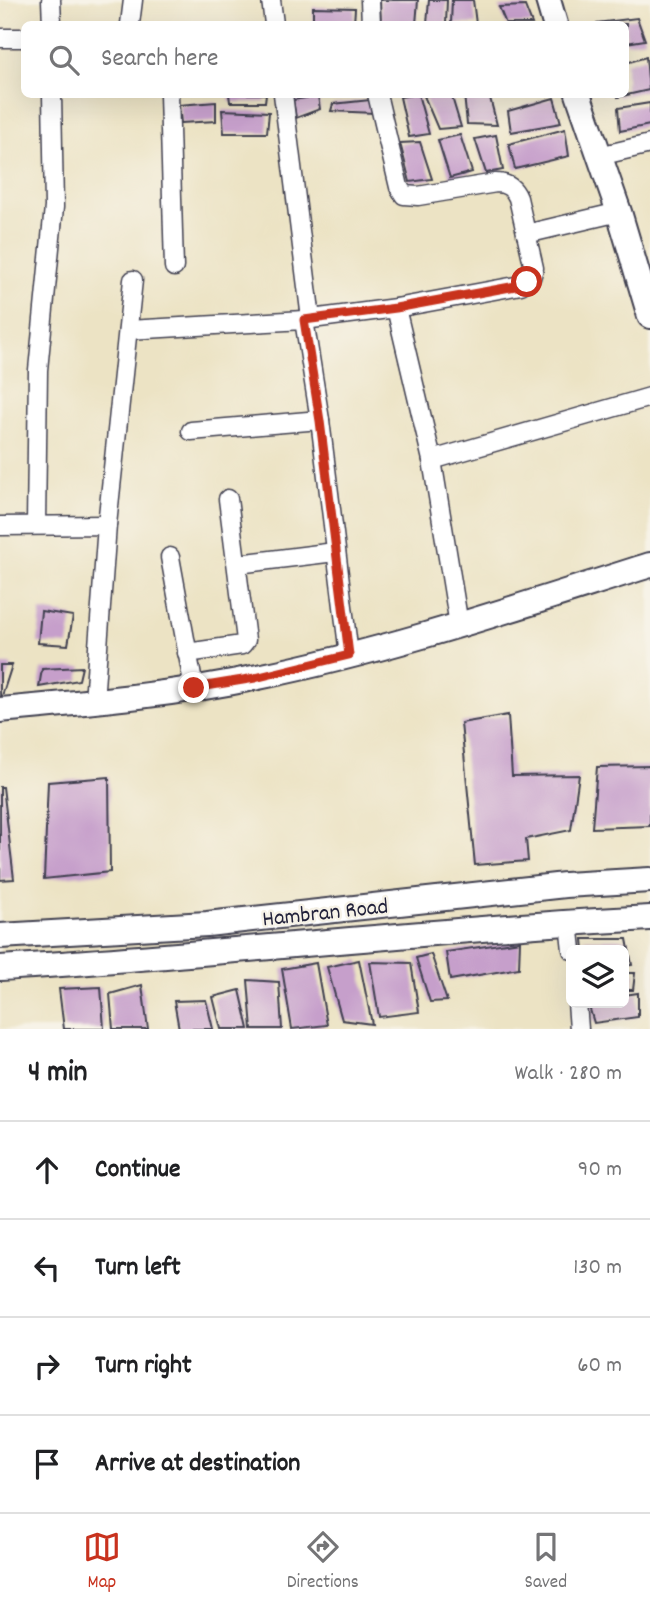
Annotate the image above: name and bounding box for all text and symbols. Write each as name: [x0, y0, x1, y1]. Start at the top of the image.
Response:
search box: [21, 21, 629, 98]
icon: search: [45, 41, 83, 79]
text: Search here: [101, 41, 219, 78]
route start: [511, 266, 542, 297]
route end: [178, 672, 209, 703]
street label: Hambran Road: [261, 891, 390, 938]
map controls: [566, 945, 629, 1008]
button: layers: [566, 945, 629, 1008]
text: 4 min: [28, 1053, 87, 1096]
text: Walk · 280 m: [514, 1058, 622, 1091]
icon: ahead: [28, 1151, 66, 1189]
text: Continue: [95, 1152, 180, 1189]
text: 90 m: [578, 1154, 622, 1187]
icon: left: [28, 1249, 66, 1287]
text: Turn left: [95, 1250, 181, 1287]
text: 130 m: [573, 1252, 622, 1285]
icon: right: [28, 1347, 66, 1385]
text: Turn right: [95, 1348, 192, 1385]
text: 60 m: [577, 1350, 622, 1383]
icon: arrive: [28, 1445, 66, 1483]
text: Arrive at destination: [95, 1446, 300, 1483]
tab: Map: [83, 1528, 121, 1597]
tab: Directions: [287, 1528, 359, 1597]
tab: Saved: [525, 1528, 567, 1597]

